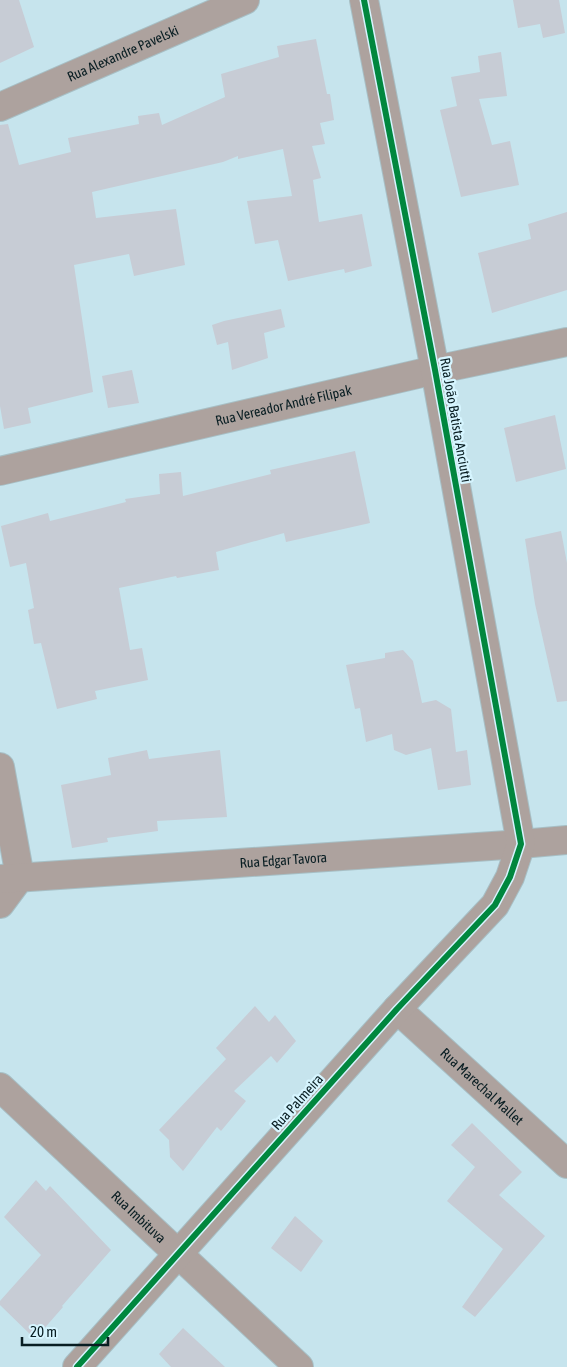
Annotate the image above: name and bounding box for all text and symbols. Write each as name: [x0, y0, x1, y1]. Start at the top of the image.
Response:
street label: Rua Alexandre Pavelski: [65, 22, 181, 85]
street label: Rua João Batista Anciutti: [437, 356, 475, 484]
street label: Rua Vereador André Filipak: [214, 382, 353, 429]
street label: Rua Edgar Tavora: [239, 849, 328, 871]
street label: Rua Marechal Mallet: [437, 1045, 527, 1128]
street label: Rua Palmeira: [268, 1071, 326, 1133]
street label: Rua Imbituva: [108, 1188, 169, 1246]
scale bar: [22, 1314, 109, 1346]
text: 20 m: [30, 1323, 57, 1340]

